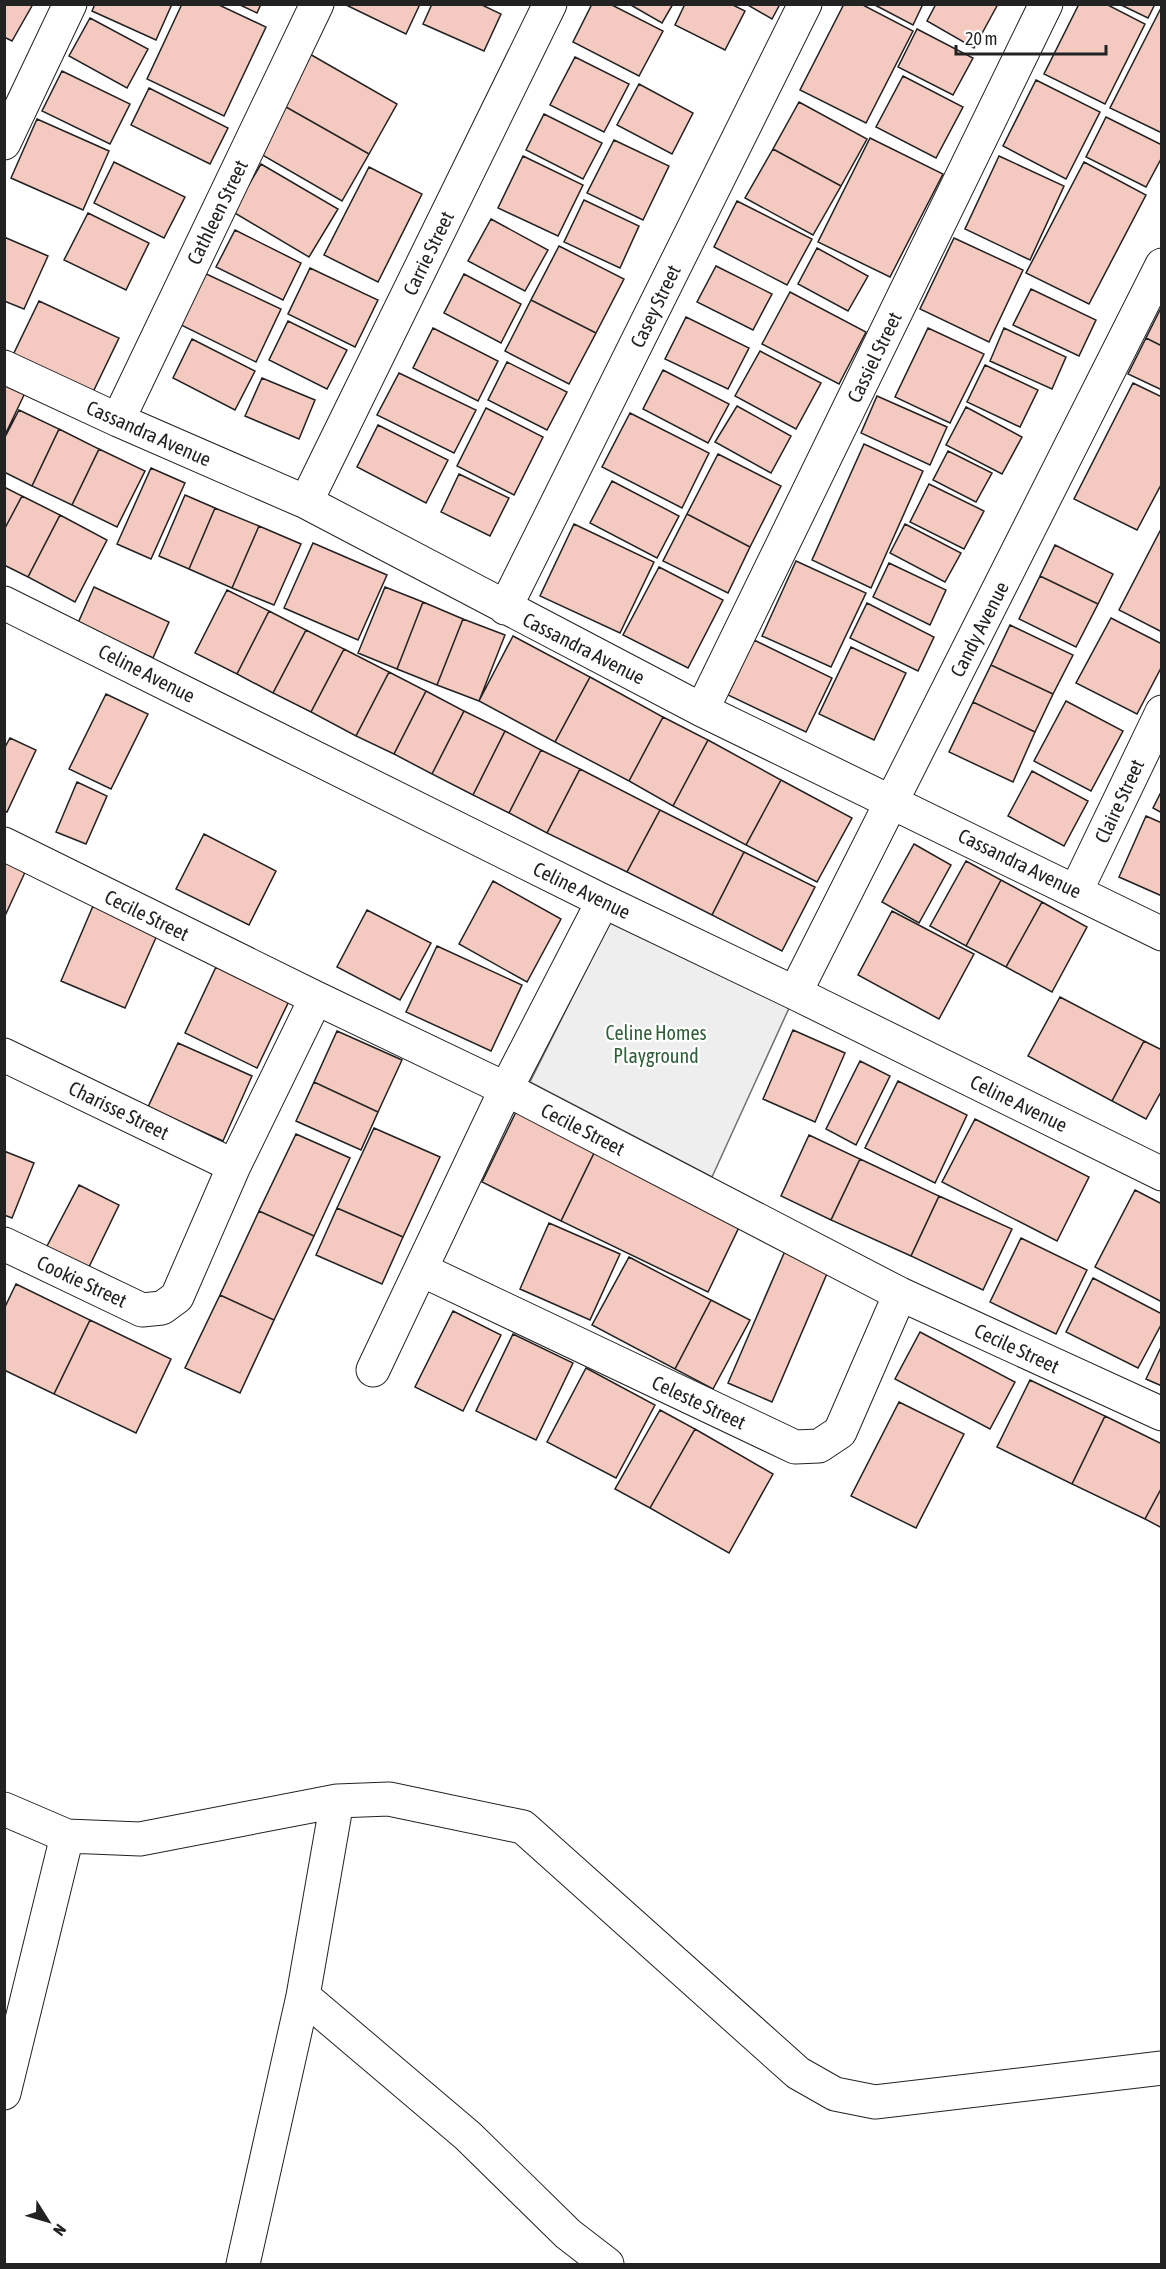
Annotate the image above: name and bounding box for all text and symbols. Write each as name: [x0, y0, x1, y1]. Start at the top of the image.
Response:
scale bar: [956, 18, 1106, 56]
text: 20 m: [965, 28, 997, 49]
street label: Cathleen Street: [182, 156, 252, 268]
street label: Carrie Street: [398, 207, 458, 299]
street label: Casey Street: [625, 261, 685, 351]
street label: Cassiel Street: [842, 308, 906, 406]
street label: Cassandra Avenue: [83, 395, 215, 471]
street label: Candy Avenue: [945, 578, 1013, 680]
street label: Cassandra Avenue: [519, 607, 649, 689]
street label: Celine Avenue: [95, 639, 199, 707]
street label: Claire Street: [1090, 755, 1148, 847]
street label: Cassandra Avenue: [955, 823, 1085, 903]
street label: Celine Avenue: [530, 857, 634, 923]
street label: Cecile Street: [101, 885, 193, 945]
park label: Celine Homes Playground: [605, 1021, 707, 1067]
street label: Celine Avenue: [967, 1070, 1071, 1136]
street label: Charisse Street: [65, 1076, 173, 1144]
street label: Cecile Street: [537, 1098, 629, 1160]
street label: Cookie Street: [33, 1250, 131, 1312]
street label: Cecile Street: [971, 1318, 1063, 1378]
street label: Celeste Street: [649, 1370, 750, 1434]
north arrow: [18, 2191, 78, 2251]
text: N: [50, 2221, 70, 2239]

